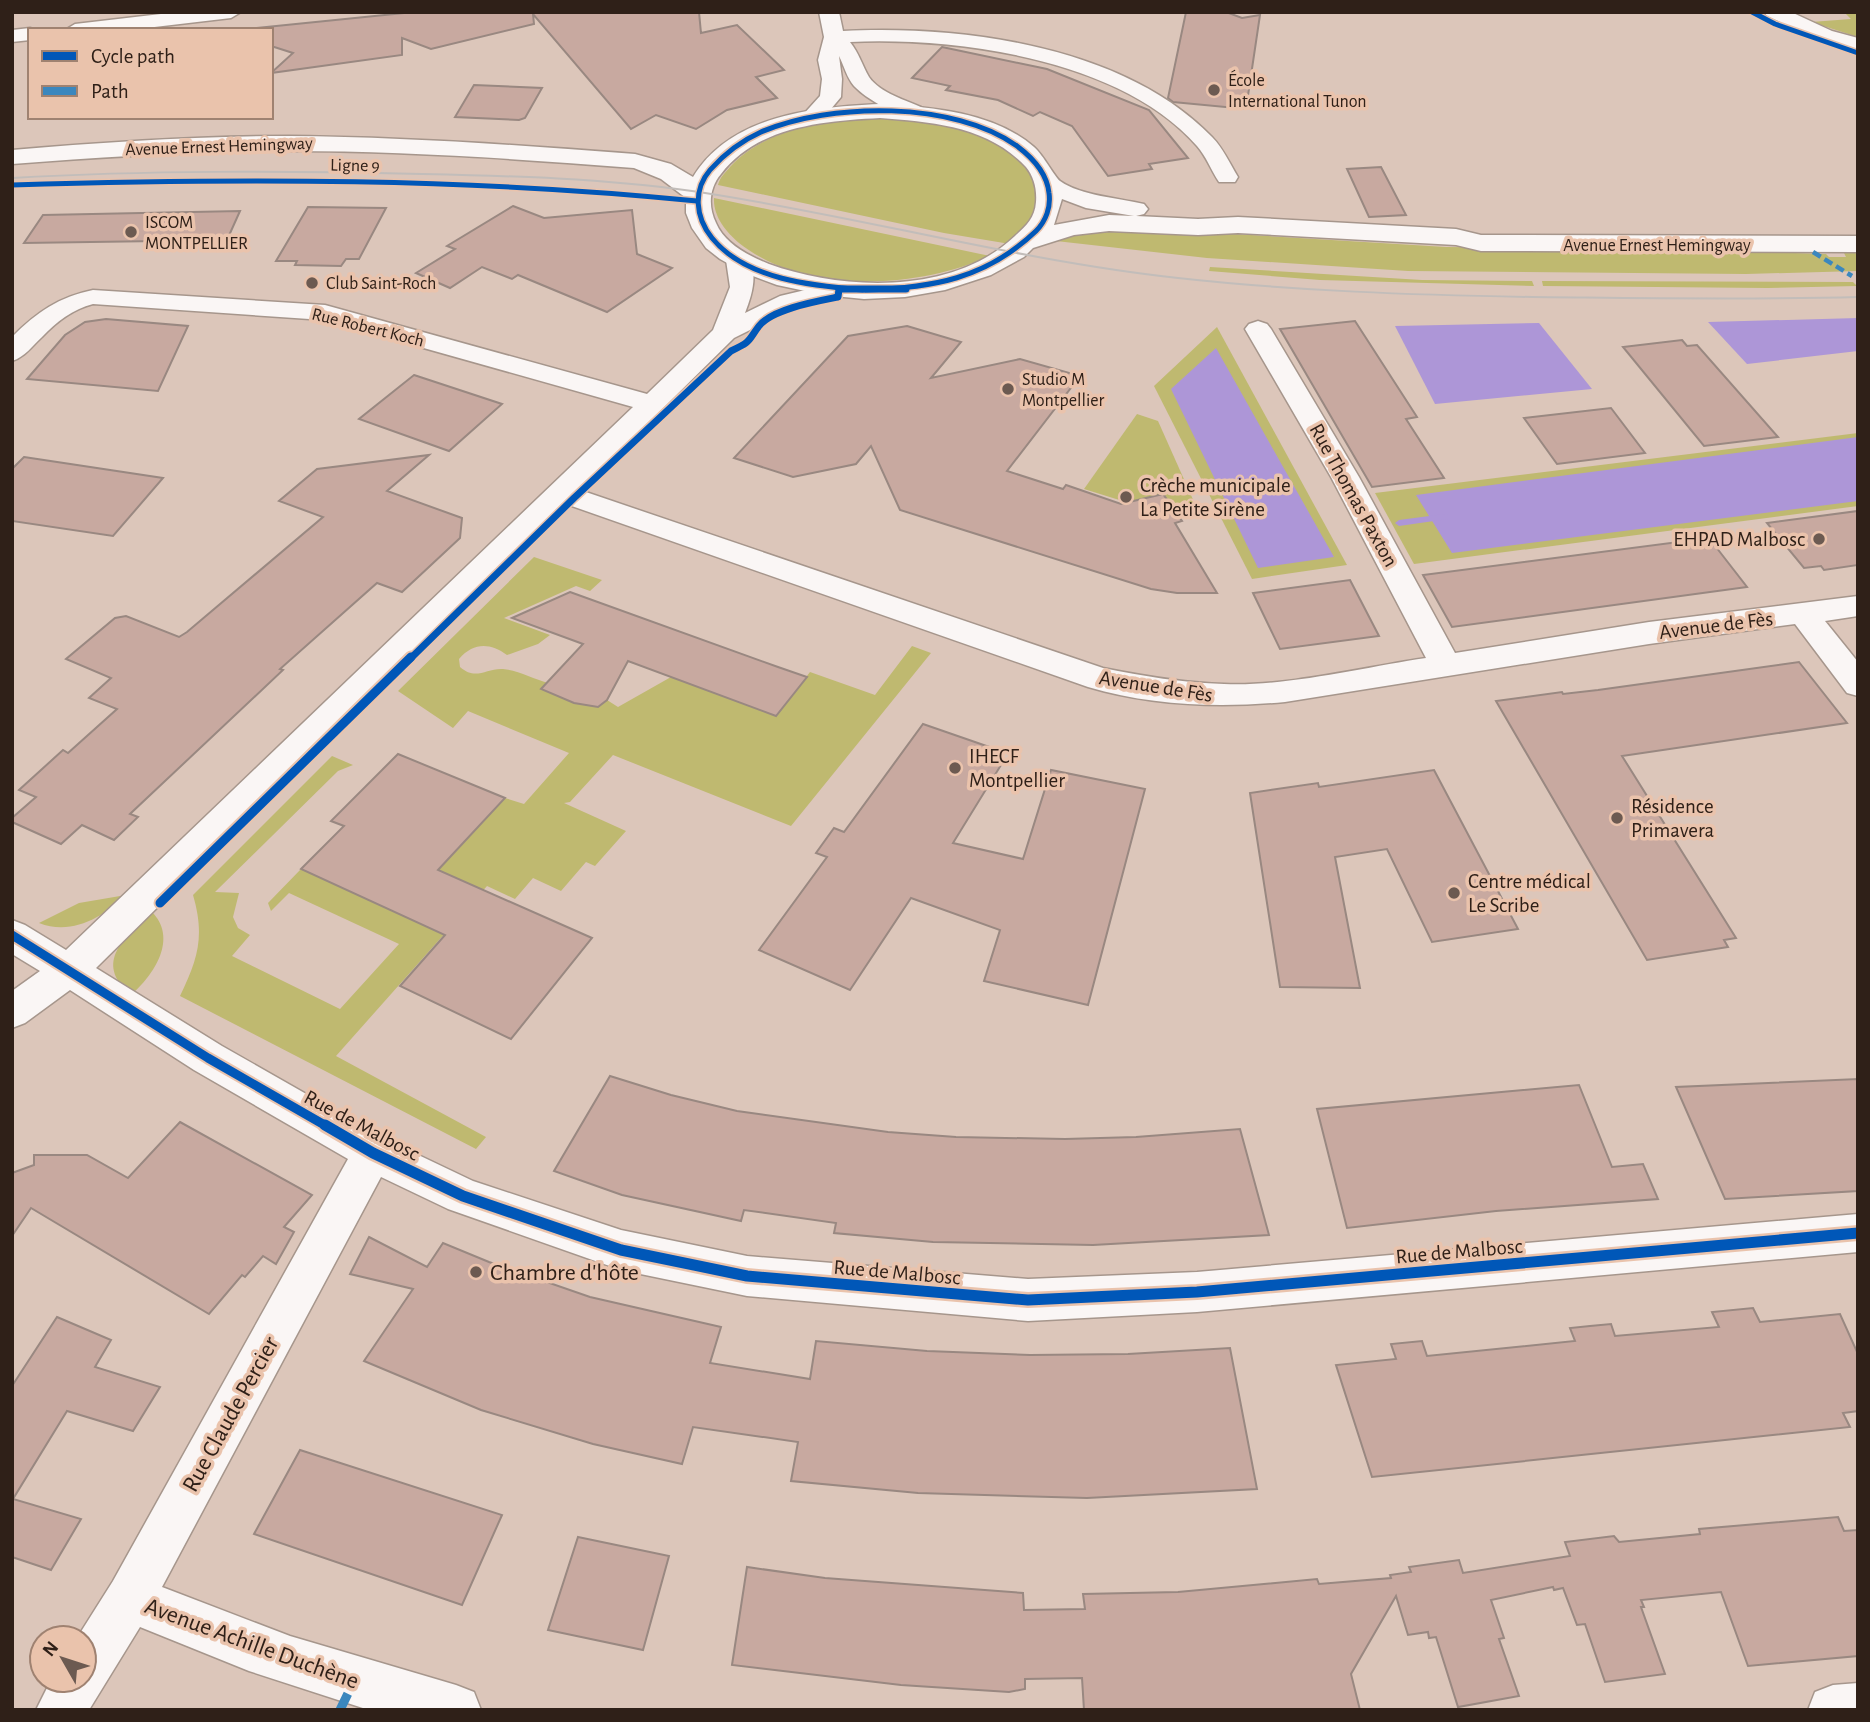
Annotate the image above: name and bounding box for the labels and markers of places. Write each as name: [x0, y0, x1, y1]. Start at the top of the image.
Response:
place label: École International Tunon: [1228, 69, 1367, 111]
marker: École International Tunon: [1206, 82, 1222, 98]
place label: ISCOM MONTPELLIER: [145, 214, 248, 253]
marker: ISCOM MONTPELLIER: [123, 224, 139, 240]
marker: Club Saint-Roch: [304, 275, 320, 291]
place label: Club Saint-Roch: [326, 275, 436, 293]
place label: Studio M Montpellier: [1022, 371, 1105, 410]
marker: Studio M Montpellier: [1000, 381, 1016, 397]
place label: Crèche municipale La Petite Sirène: [1140, 475, 1291, 520]
marker: Crèche municipale La Petite Sirène: [1118, 489, 1134, 505]
place label: EHPAD Malbosc: [1673, 529, 1805, 550]
marker: EHPAD Malbosc: [1811, 531, 1827, 547]
place label: IHECF Montpellier: [969, 746, 1065, 791]
marker: IHECF Montpellier: [947, 760, 963, 776]
place label: Résidence Primavera: [1631, 796, 1715, 841]
marker: Résidence Primavera: [1609, 810, 1625, 826]
place label: Centre médical Le Scribe: [1468, 871, 1591, 916]
marker: Centre médical Le Scribe: [1446, 885, 1462, 901]
place label: Chambre d'hôte: [490, 1261, 639, 1285]
marker: Chambre d'hôte: [468, 1264, 484, 1280]

